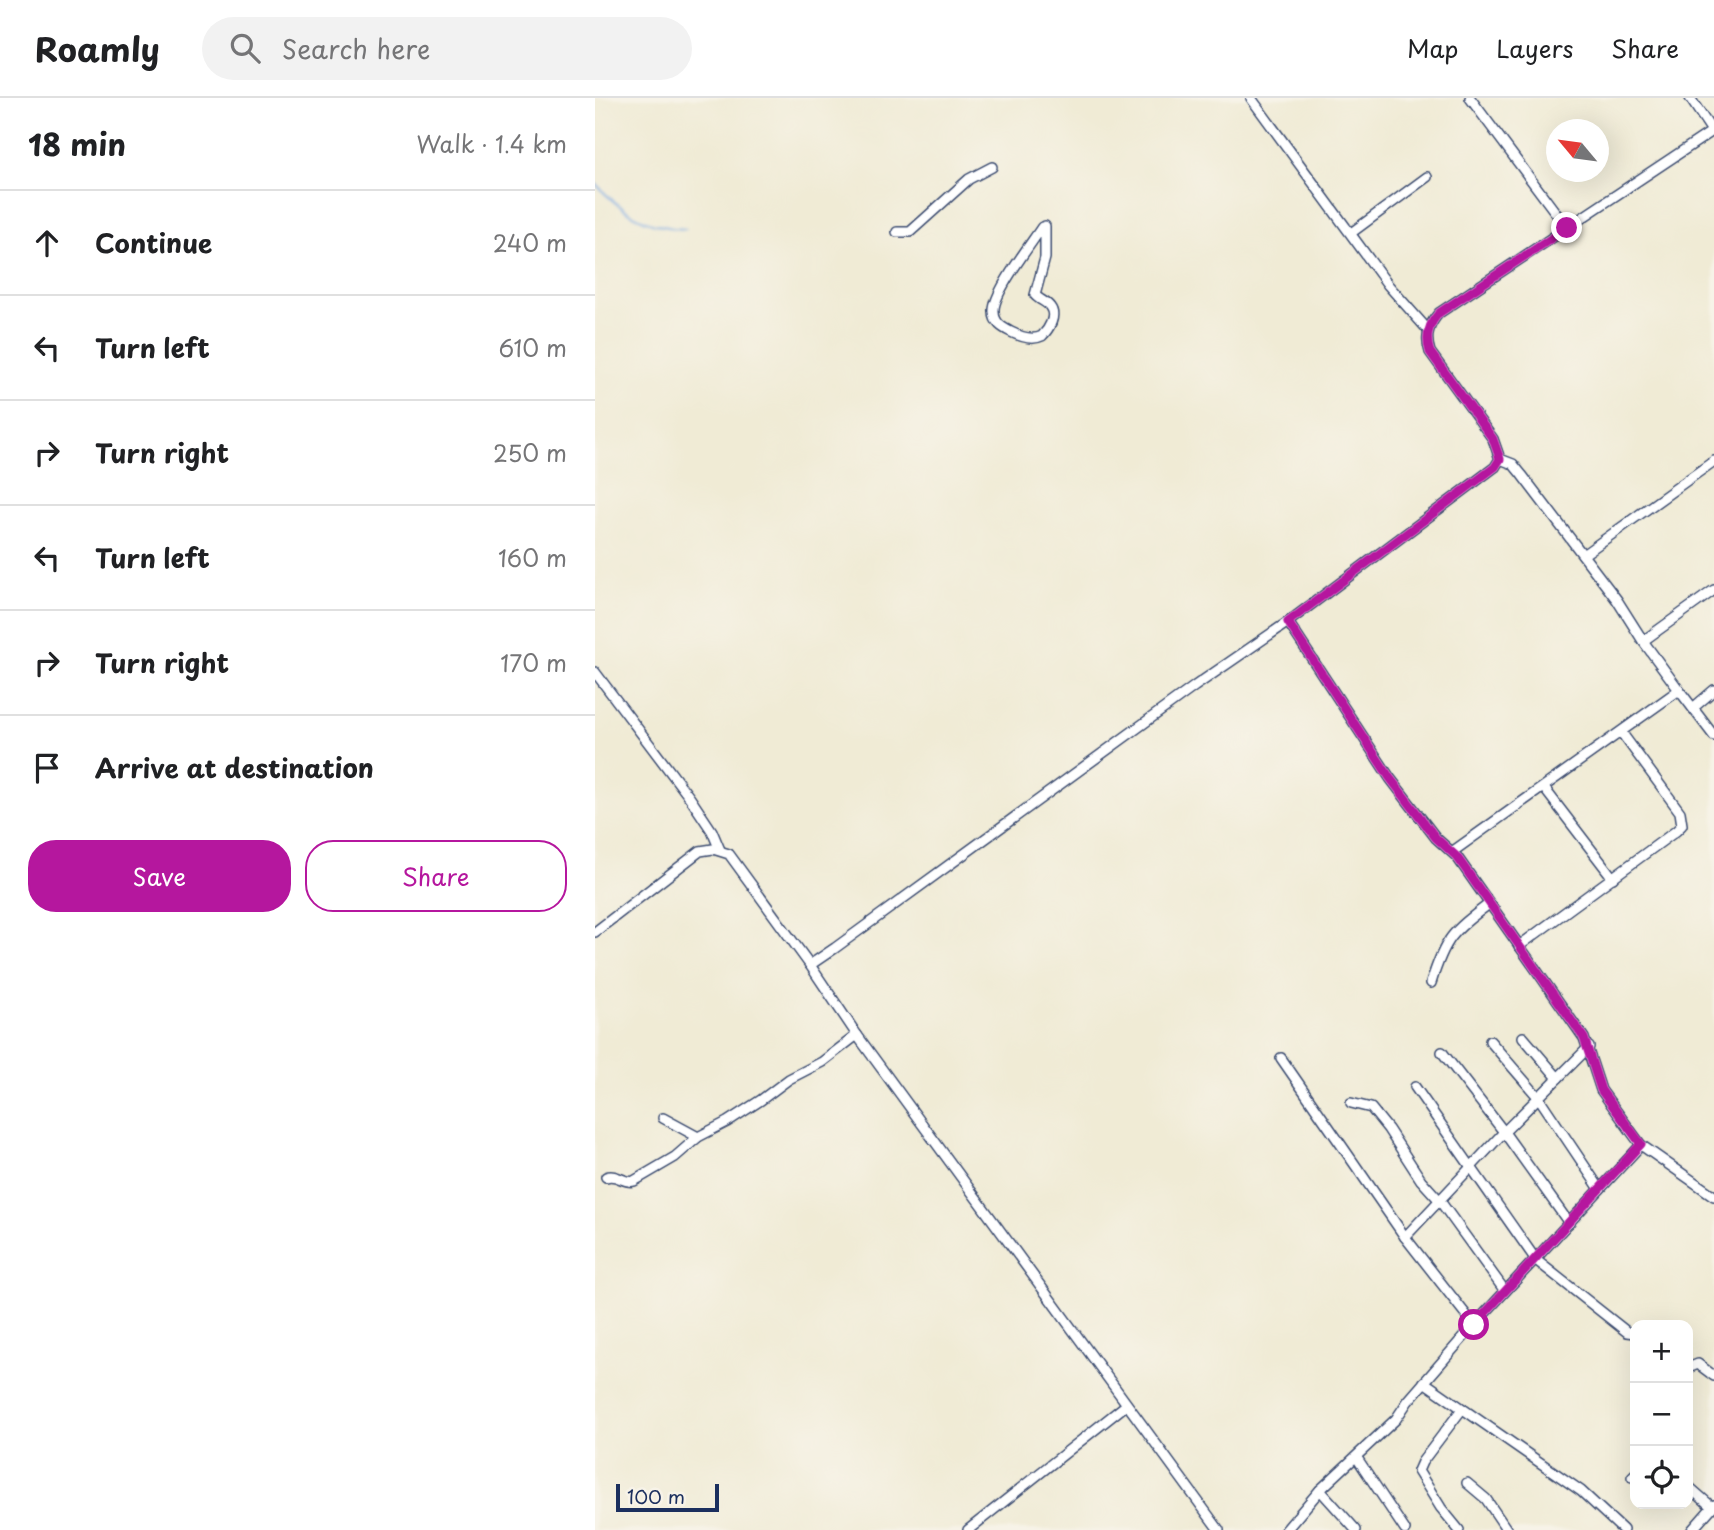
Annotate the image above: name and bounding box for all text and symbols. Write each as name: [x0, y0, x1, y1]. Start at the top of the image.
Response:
search box: [202, 17, 692, 80]
text: Roamly: [35, 23, 160, 73]
icon: search: [226, 29, 264, 67]
text: Search here: [282, 29, 430, 68]
text: Map: [1407, 30, 1458, 66]
text: Layers: [1496, 30, 1573, 66]
text: Share: [1611, 30, 1679, 66]
north arrow: [1546, 119, 1609, 182]
text: 18 min: [28, 121, 126, 166]
text: Walk · 1.4 km: [416, 126, 567, 161]
route end: [1551, 212, 1582, 243]
text: Continue: [95, 223, 212, 262]
icon: ahead: [28, 224, 66, 262]
text: 240 m: [493, 225, 567, 260]
text: Turn left: [95, 328, 210, 367]
icon: left: [28, 329, 66, 367]
text: 610 m: [499, 330, 567, 365]
text: Turn right: [95, 433, 229, 472]
icon: right: [28, 434, 66, 472]
text: 250 m: [493, 435, 567, 470]
text: Turn left: [95, 538, 210, 577]
icon: left: [28, 539, 66, 577]
text: 160 m: [498, 540, 567, 575]
text: Turn right: [95, 643, 229, 682]
icon: right: [28, 644, 66, 682]
text: 170 m: [500, 645, 567, 680]
text: Arrive at destination: [95, 748, 374, 787]
icon: arrive: [28, 749, 66, 787]
button: Save: [28, 840, 291, 912]
button: Share: [305, 840, 567, 912]
route start: [1458, 1309, 1489, 1340]
map controls: [1630, 1320, 1693, 1509]
button: +: [1630, 1320, 1693, 1383]
button: −: [1630, 1383, 1693, 1446]
button: locate: [1630, 1446, 1693, 1509]
scale bar: [616, 1481, 719, 1513]
text: 100 m: [627, 1482, 685, 1510]

